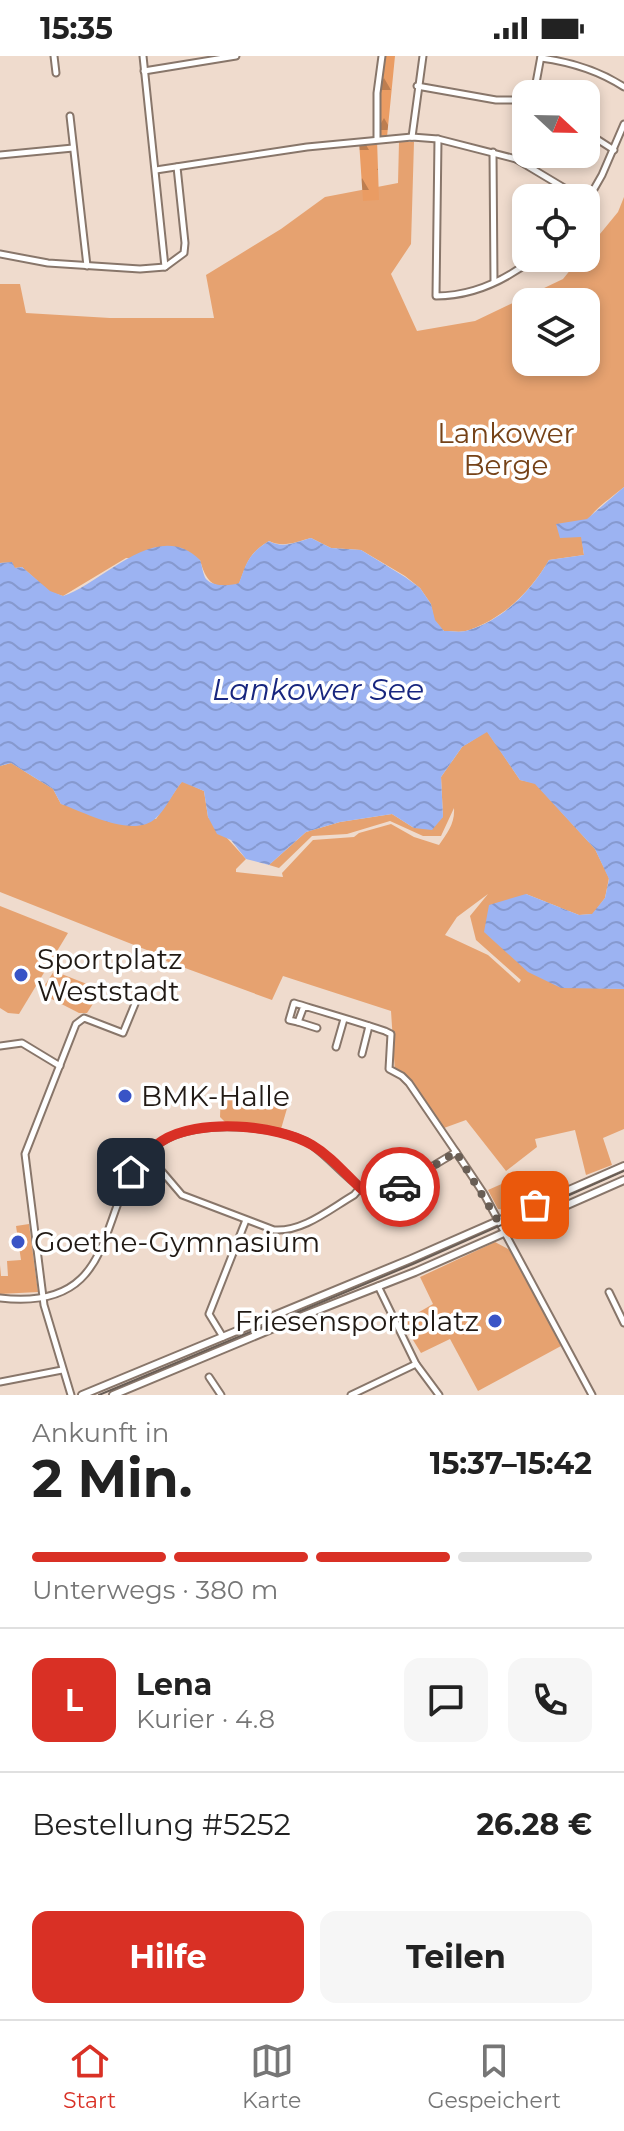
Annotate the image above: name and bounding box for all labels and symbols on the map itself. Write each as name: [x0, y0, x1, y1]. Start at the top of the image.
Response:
north arrow: [512, 80, 600, 168]
park label: Lankower Berge: [437, 416, 575, 482]
water label: Lankower See: [212, 671, 424, 708]
place label: Sportplatz Weststadt: [37, 942, 183, 1008]
marker: Sportplatz Weststadt: [12, 966, 30, 984]
place label: BMK-Halle: [141, 1079, 290, 1113]
marker: BMK-Halle: [116, 1087, 134, 1105]
pin: [97, 1138, 165, 1206]
courier: [360, 1147, 440, 1227]
pin: [501, 1171, 569, 1239]
place label: Goethe-Gymnasium: [34, 1225, 320, 1259]
marker: Goethe-Gymnasium: [9, 1233, 27, 1251]
place label: Friesensportplatz: [235, 1304, 479, 1338]
marker: Friesensportplatz: [486, 1312, 504, 1330]

